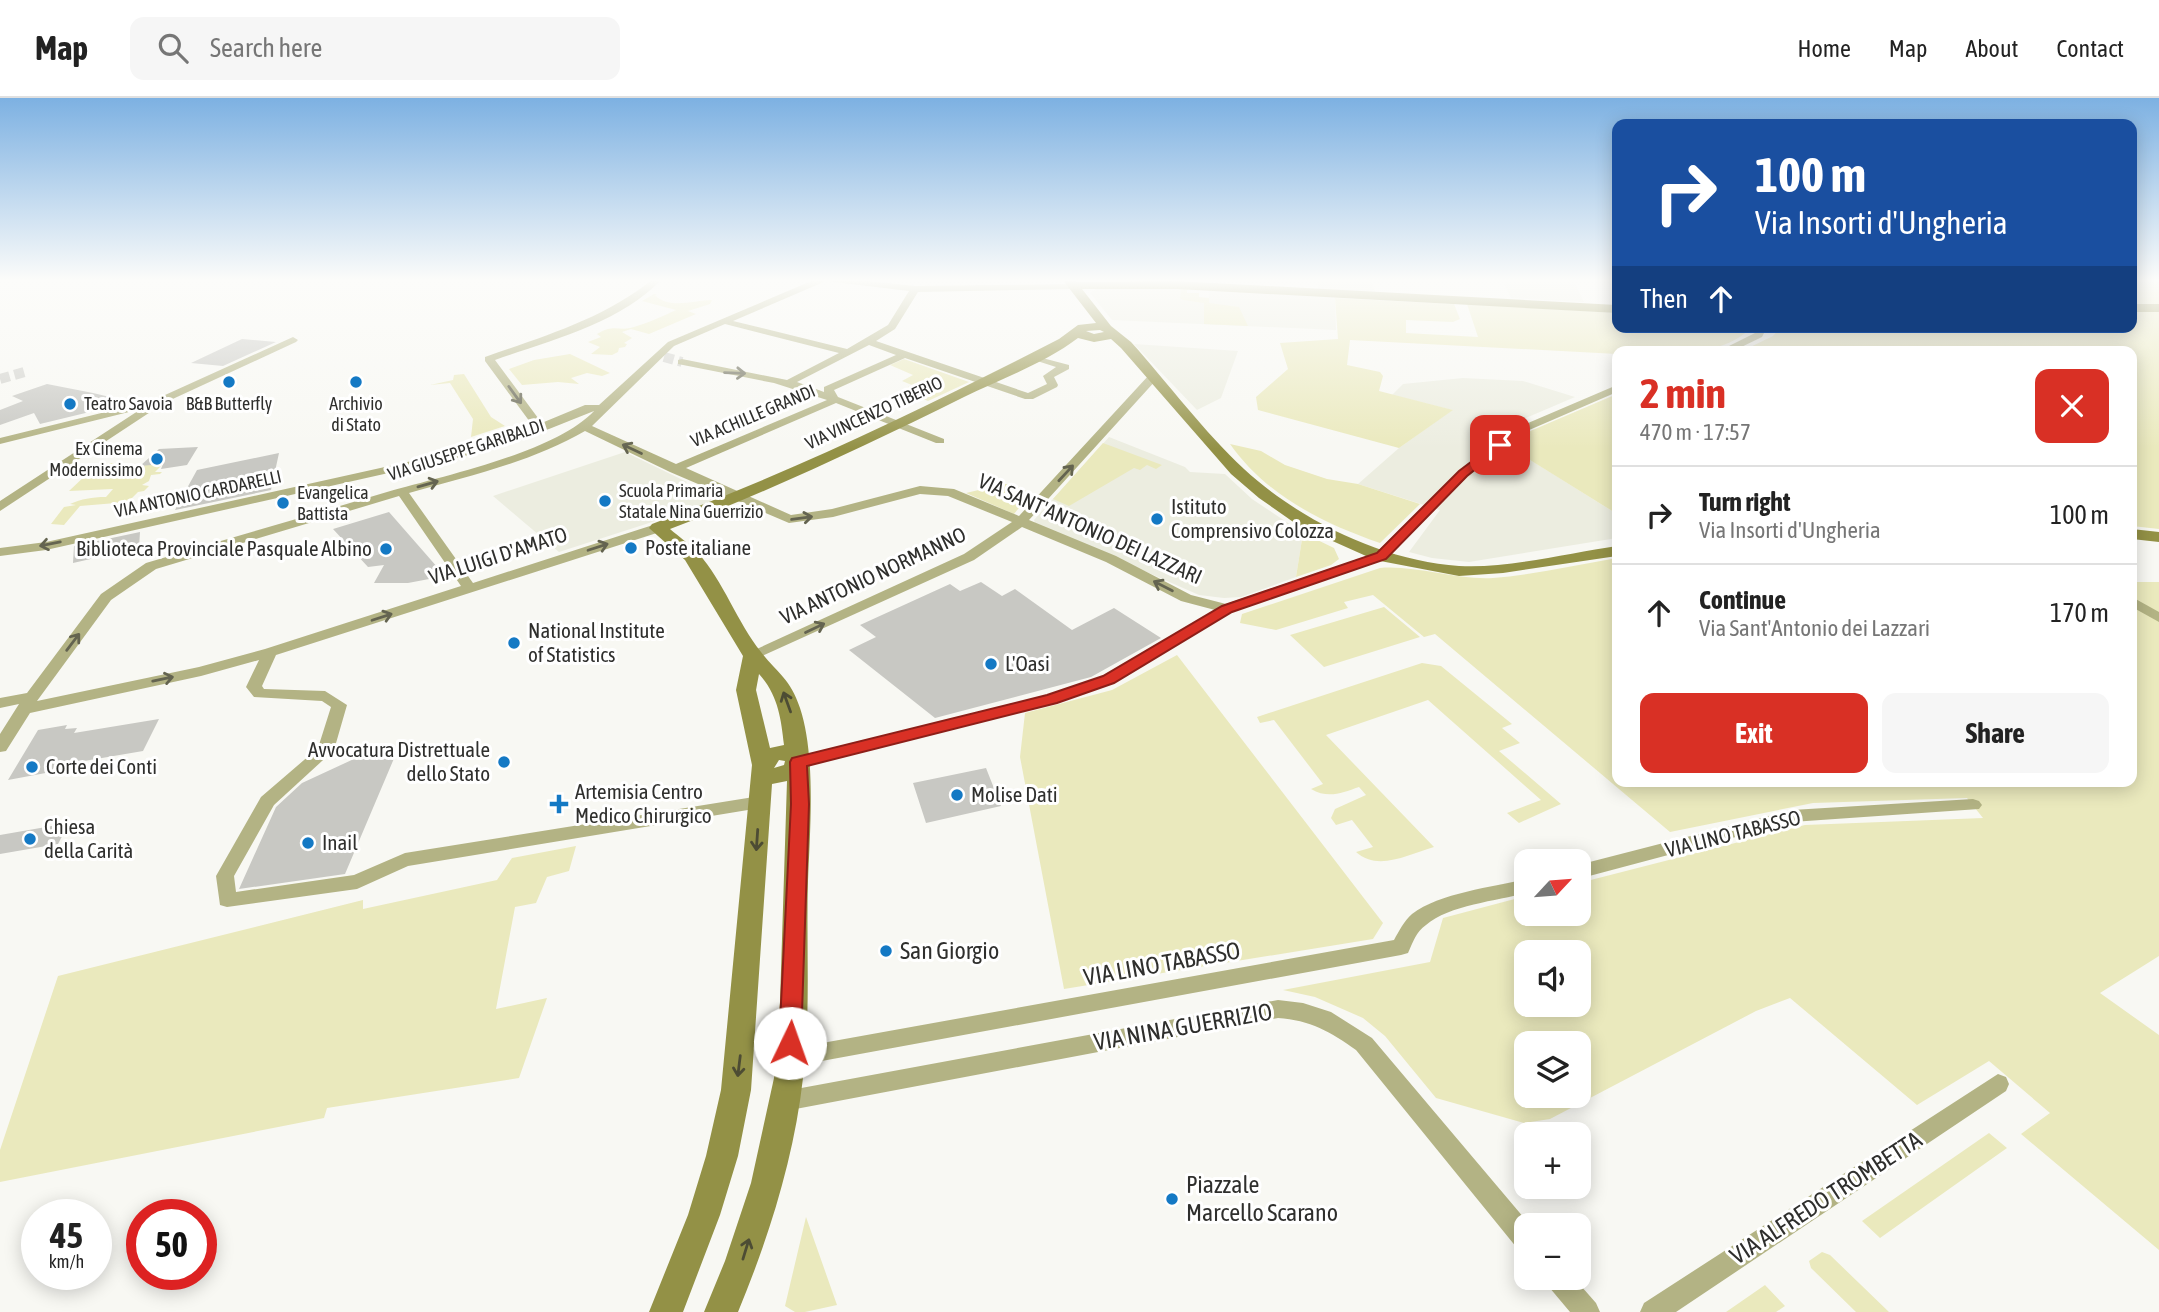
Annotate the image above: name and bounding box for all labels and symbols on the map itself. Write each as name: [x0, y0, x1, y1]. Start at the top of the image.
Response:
one-way arrow: [723, 366, 746, 379]
street label: VIA VINCENZO TIBERIO: [802, 372, 946, 454]
marker: B&B Butterfly: [221, 374, 237, 390]
marker: Archivio di Stato: [348, 374, 364, 390]
street label: VIA ACHILLE GRANDI: [687, 380, 818, 451]
one-way arrow: [508, 385, 523, 404]
place label: Teatro Savoia: [84, 393, 173, 414]
place label: B&B Butterfly: [186, 393, 272, 414]
place label: Archivio di Stato: [329, 393, 383, 435]
marker: Teatro Savoia: [62, 396, 78, 412]
street label: VIA GIUSEPPE GARIBALDI: [385, 414, 547, 485]
pin: [1470, 415, 1530, 475]
place label: Ex Cinema Modernissimo: [49, 438, 143, 480]
one-way arrow: [621, 442, 643, 455]
marker: Ex Cinema Modernissimo: [149, 451, 165, 467]
one-way arrow: [1057, 465, 1074, 482]
street label: VIA ANTONIO CARDARELLI: [112, 466, 283, 521]
street label: VIA SANT'ANTONIO DEI LAZZARI: [975, 468, 1206, 588]
one-way arrow: [417, 477, 439, 490]
place label: Scuola Primaria Statale Nina Guerrizio: [619, 480, 763, 522]
place label: Evangelica Battista: [297, 482, 369, 524]
marker: Scuola Primaria Statale Nina Guerrizio: [597, 493, 613, 509]
place label: Istituto Comprensivo Colozza: [1171, 494, 1334, 542]
marker: Evangelica Battista: [275, 495, 291, 511]
one-way arrow: [790, 511, 813, 524]
marker: Istituto Comprensivo Colozza: [1149, 511, 1165, 527]
street label: VIA LUIGI D'AMATO: [425, 521, 570, 589]
street label: VIA ANTONIO NORMANNO: [776, 522, 969, 629]
place label: Poste italiane: [645, 535, 751, 559]
place label: Biblioteca Provinciale Pasquale Albino: [76, 536, 372, 560]
one-way arrow: [39, 538, 62, 552]
one-way arrow: [587, 540, 609, 553]
marker: Poste italiane: [623, 540, 639, 556]
marker: Biblioteca Provinciale Pasquale Albino: [378, 541, 394, 557]
one-way arrow: [1153, 579, 1174, 593]
one-way arrow: [370, 610, 392, 623]
place label: National Institute of Statistics: [528, 618, 665, 666]
one-way arrow: [804, 621, 825, 634]
one-way arrow: [66, 633, 80, 652]
marker: National Institute of Statistics: [506, 635, 522, 651]
place label: L'Oasi: [1005, 651, 1050, 675]
marker: L'Oasi: [983, 656, 999, 672]
one-way arrow: [151, 672, 174, 685]
one-way arrow: [779, 691, 792, 713]
place label: Avvocatura Distrettuale dello Stato: [308, 737, 490, 785]
place label: Corte dei Conti: [46, 754, 157, 778]
marker: Avvocatura Distrettuale dello Stato: [496, 754, 512, 770]
marker: Corte dei Conti: [24, 759, 40, 775]
place label: Artemisia Centro Medico Chirurgico: [575, 779, 712, 827]
place label: Molise Dati: [971, 782, 1058, 806]
marker: Molise Dati: [949, 787, 965, 803]
marker: Artemisia Centro Medico Chirurgico: [549, 794, 569, 814]
street label: VIA LINO TABASSO: [1663, 805, 1803, 861]
place label: Chiesa della Carità: [44, 814, 133, 862]
one-way arrow: [750, 828, 763, 851]
place label: Inail: [322, 830, 358, 854]
marker: Chiesa della Carità: [22, 831, 38, 847]
marker: Inail: [300, 835, 316, 851]
north arrow: [1514, 849, 1591, 926]
street label: VIA LINO TABASSO: [1082, 936, 1242, 991]
place label: San Giorgio: [900, 937, 999, 964]
marker: San Giorgio: [878, 943, 894, 959]
street label: VIA NINA GUERRIZIO: [1092, 998, 1274, 1055]
position arrow: [753, 1006, 827, 1080]
one-way arrow: [732, 1055, 745, 1077]
street label: VIA ALFREDO TROMBETTA: [1725, 1126, 1927, 1269]
place label: Piazzale Marcello Scarano: [1186, 1171, 1338, 1226]
marker: Piazzale Marcello Scarano: [1164, 1191, 1180, 1207]
speed limit sign: 50: [126, 1199, 217, 1290]
one-way arrow: [741, 1238, 754, 1260]

